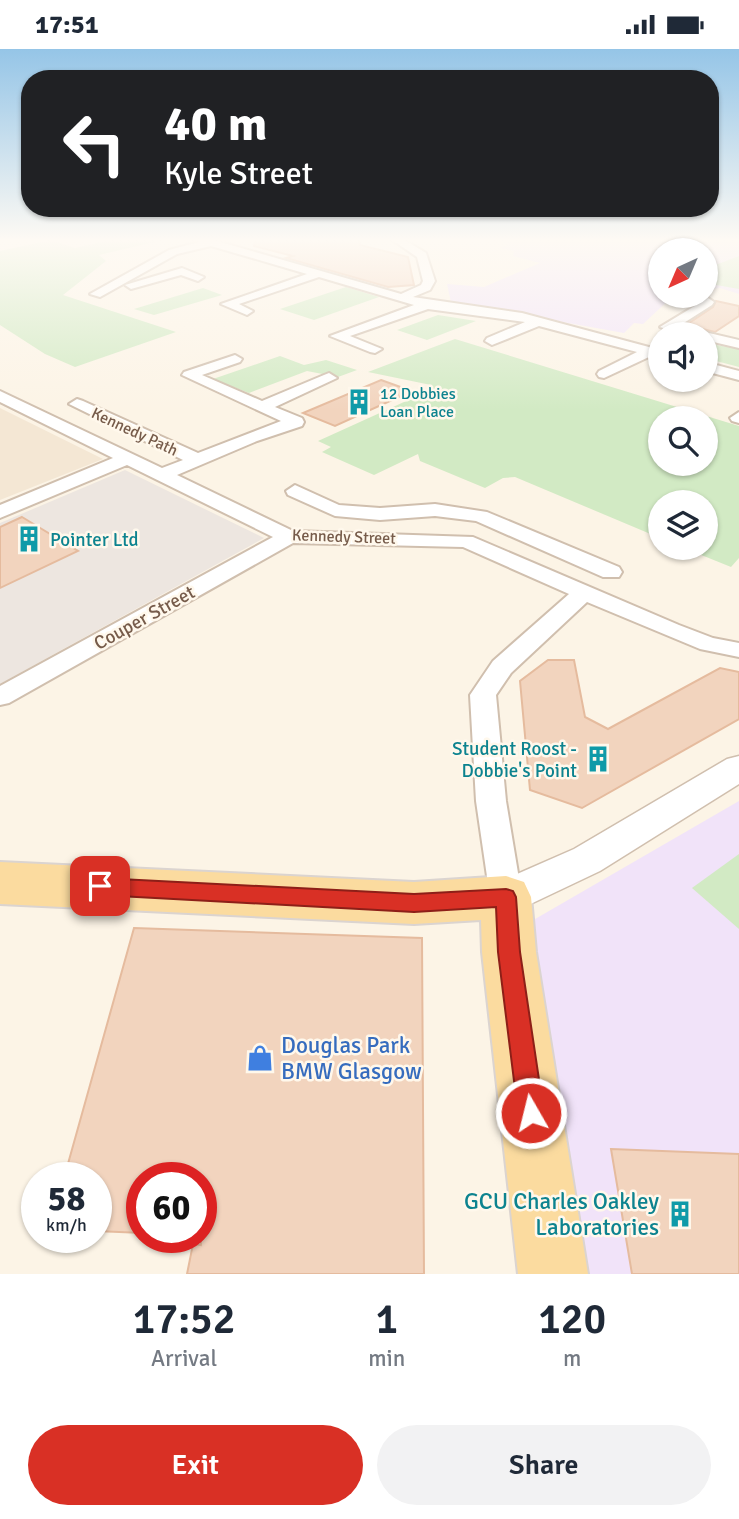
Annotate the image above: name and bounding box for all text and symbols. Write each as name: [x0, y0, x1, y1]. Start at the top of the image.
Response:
text: 17:51: [35, 9, 99, 41]
text: 40 m: [164, 94, 267, 154]
icon: left: [49, 98, 140, 189]
text: Kyle Street: [164, 154, 313, 193]
north arrow: [648, 238, 718, 308]
map controls: [648, 238, 718, 560]
button: sound: [648, 322, 718, 392]
place label: 12 Dobbies Loan Place: [380, 384, 456, 422]
building icon: 12 Dobbies Loan Place: [344, 387, 374, 417]
street label: Kennedy Path: [88, 403, 181, 461]
button: search: [648, 406, 718, 476]
button: layers: [648, 490, 718, 560]
building icon: Pointer Ltd: [14, 524, 44, 554]
street label: Kennedy Street: [292, 525, 397, 549]
place label: Pointer Ltd: [50, 528, 139, 552]
street label: Couper Street: [90, 580, 200, 655]
place label: Student Roost - Dobbie's Point: [452, 737, 577, 783]
building icon: Student Roost - Dobbie's Point: [583, 744, 613, 774]
pin: [70, 856, 130, 916]
icon: arrive: [81, 867, 119, 905]
place label: Douglas Park BMW Glasgow: [281, 1031, 422, 1086]
shop icon: Douglas Park BMW Glasgow: [245, 1043, 275, 1073]
position arrow: [494, 1076, 568, 1150]
speed limit sign: 60: [126, 1162, 217, 1253]
text: 58: [48, 1177, 85, 1220]
place label: GCU Charles Oakley Laboratories: [464, 1187, 659, 1242]
building icon: GCU Charles Oakley Laboratories: [665, 1199, 695, 1229]
text: km/h: [46, 1214, 87, 1236]
text: 17:52: [133, 1294, 235, 1345]
text: 1: [375, 1294, 398, 1345]
text: 120: [538, 1294, 606, 1345]
text: Arrival: [151, 1344, 217, 1373]
text: min: [368, 1344, 405, 1373]
text: m: [563, 1344, 581, 1373]
button: Exit: [28, 1425, 363, 1505]
button: Share: [377, 1425, 711, 1505]

